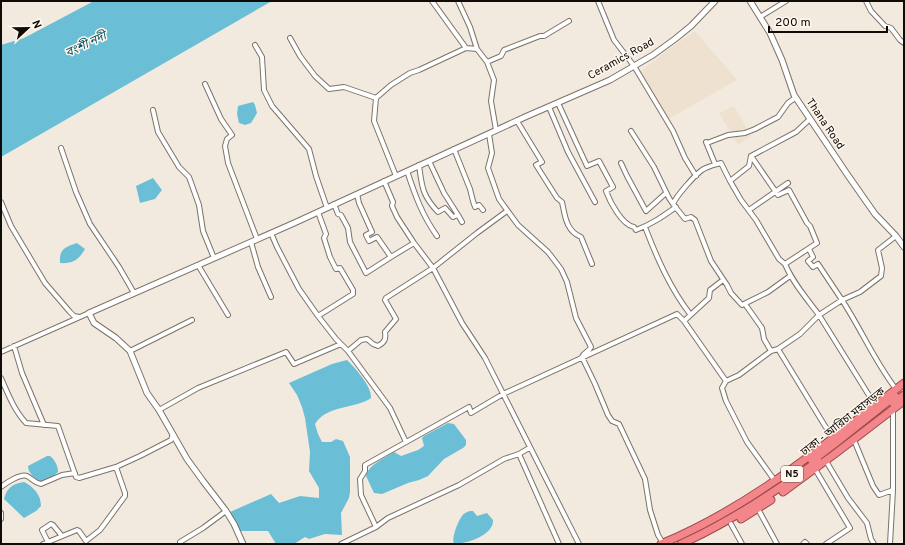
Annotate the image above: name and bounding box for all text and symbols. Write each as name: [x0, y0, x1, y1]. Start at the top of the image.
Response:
north arrow: [8, 8, 48, 48]
scale bar: [769, 8, 887, 34]
text: 200 m: [775, 15, 811, 31]
text: N: [28, 18, 44, 31]
water label: বংশী নদী: [63, 27, 112, 61]
street label: Ceramics Road: [585, 35, 657, 83]
street label: Thana Road: [803, 96, 847, 152]
street label: ঢাকা - আরিচা মহাসড়ক: [797, 385, 888, 460]
road number: N5: [781, 466, 803, 482]

